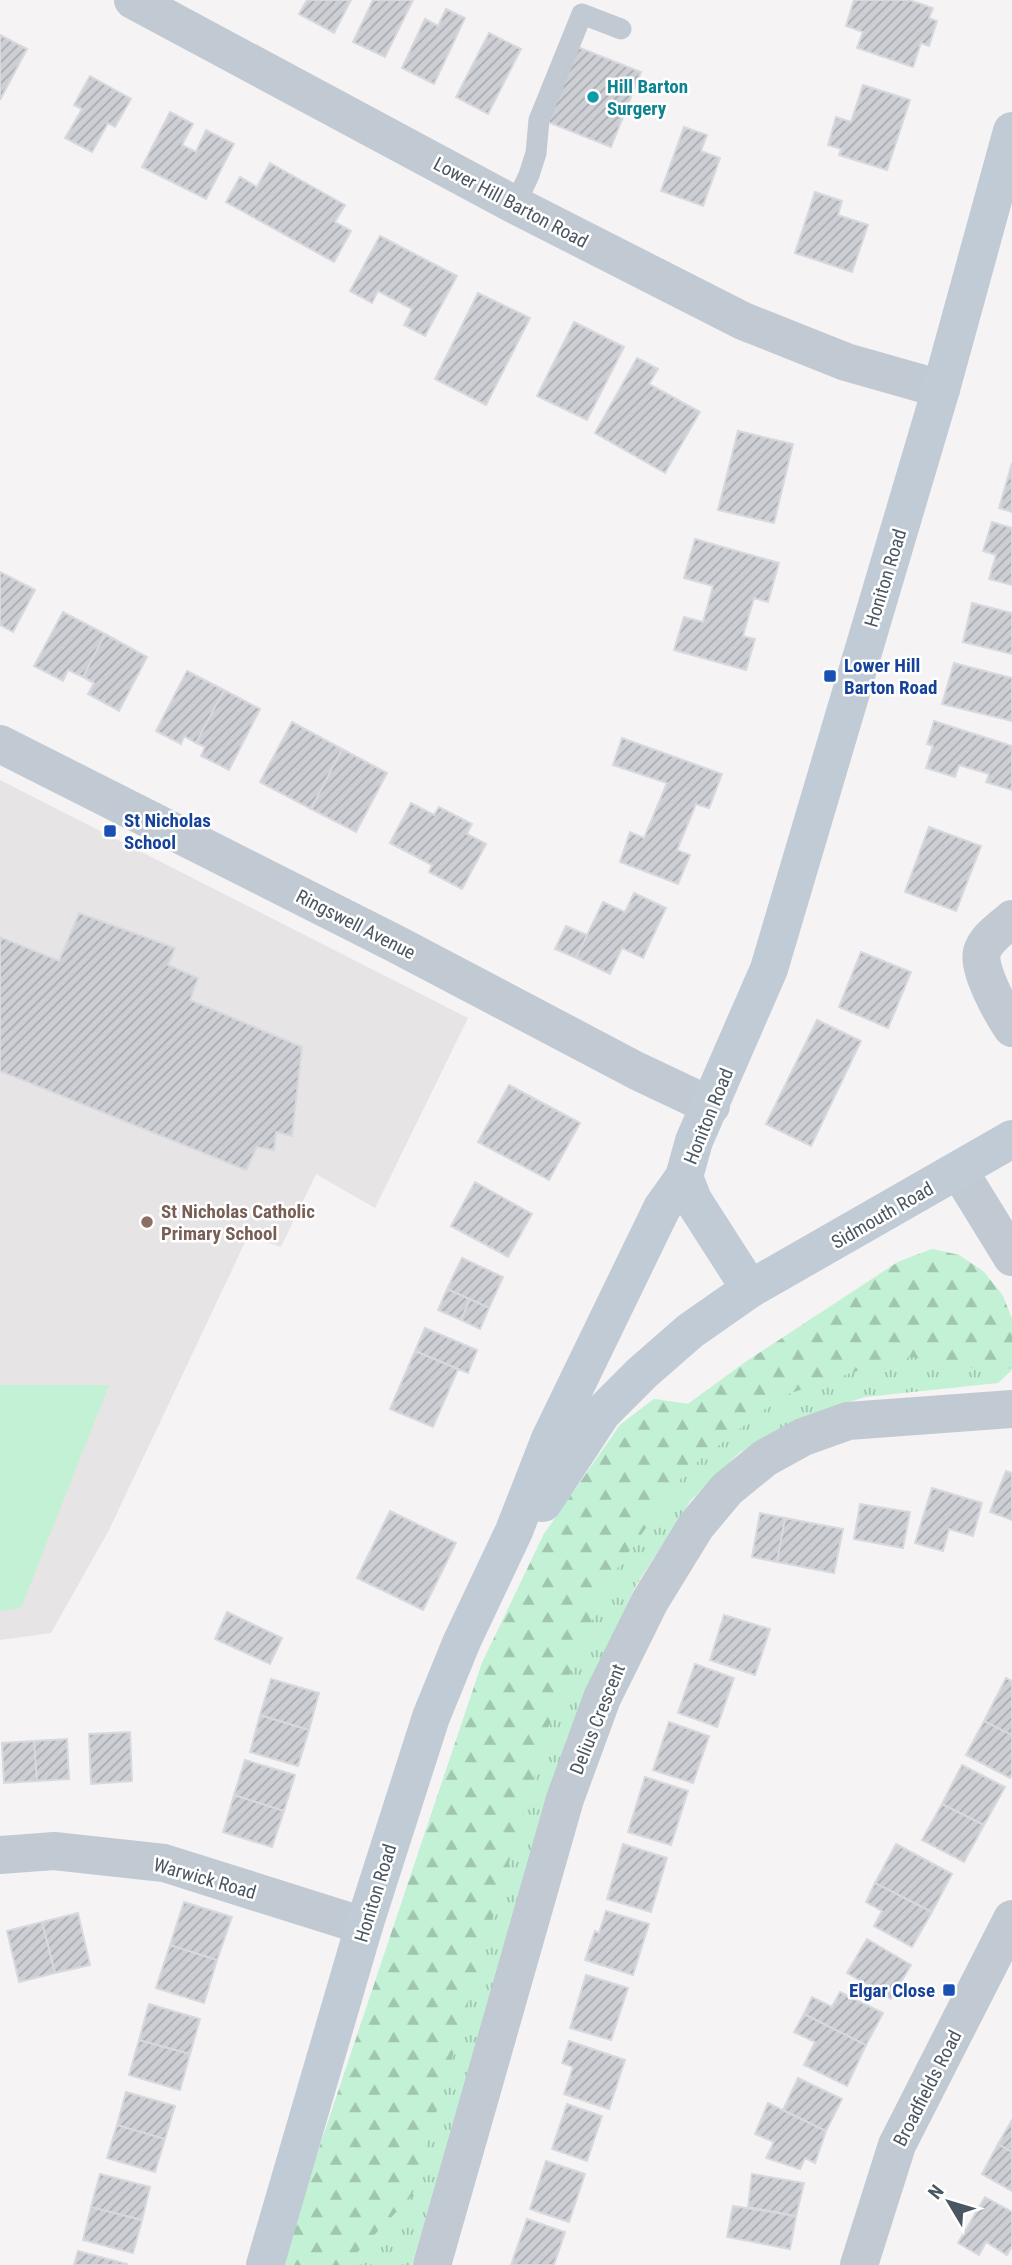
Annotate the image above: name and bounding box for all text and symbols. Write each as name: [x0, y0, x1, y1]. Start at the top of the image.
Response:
place label: Hill Barton Surgery: [607, 75, 688, 120]
marker: Hill Barton Surgery: [585, 89, 601, 105]
street label: Lower Hill Barton Road: [430, 152, 592, 253]
street label: Honiton Road: [860, 526, 911, 630]
place label: Lower Hill Barton Road: [844, 654, 937, 699]
marker: Lower Hill Barton Road: [822, 668, 838, 684]
place label: St Nicholas School: [124, 809, 211, 854]
marker: St Nicholas School: [102, 823, 118, 839]
street label: Ringswell Avenue: [292, 885, 419, 964]
street label: Honiton Road: [679, 1065, 738, 1168]
street label: Sidmouth Road: [827, 1177, 937, 1254]
place label: St Nicholas Catholic Primary School: [161, 1200, 315, 1245]
marker: St Nicholas Catholic Primary School: [139, 1214, 155, 1230]
street label: Delius Crescent: [565, 1661, 630, 1778]
street label: Honiton Road: [350, 1841, 401, 1945]
street label: Warwick Road: [151, 1853, 259, 1904]
place label: Elgar Close: [849, 1979, 935, 2002]
marker: Elgar Close: [941, 1982, 957, 1998]
street label: Broadfields Road: [888, 2026, 967, 2150]
north arrow: [914, 2167, 984, 2237]
text: N: [923, 2180, 949, 2204]

